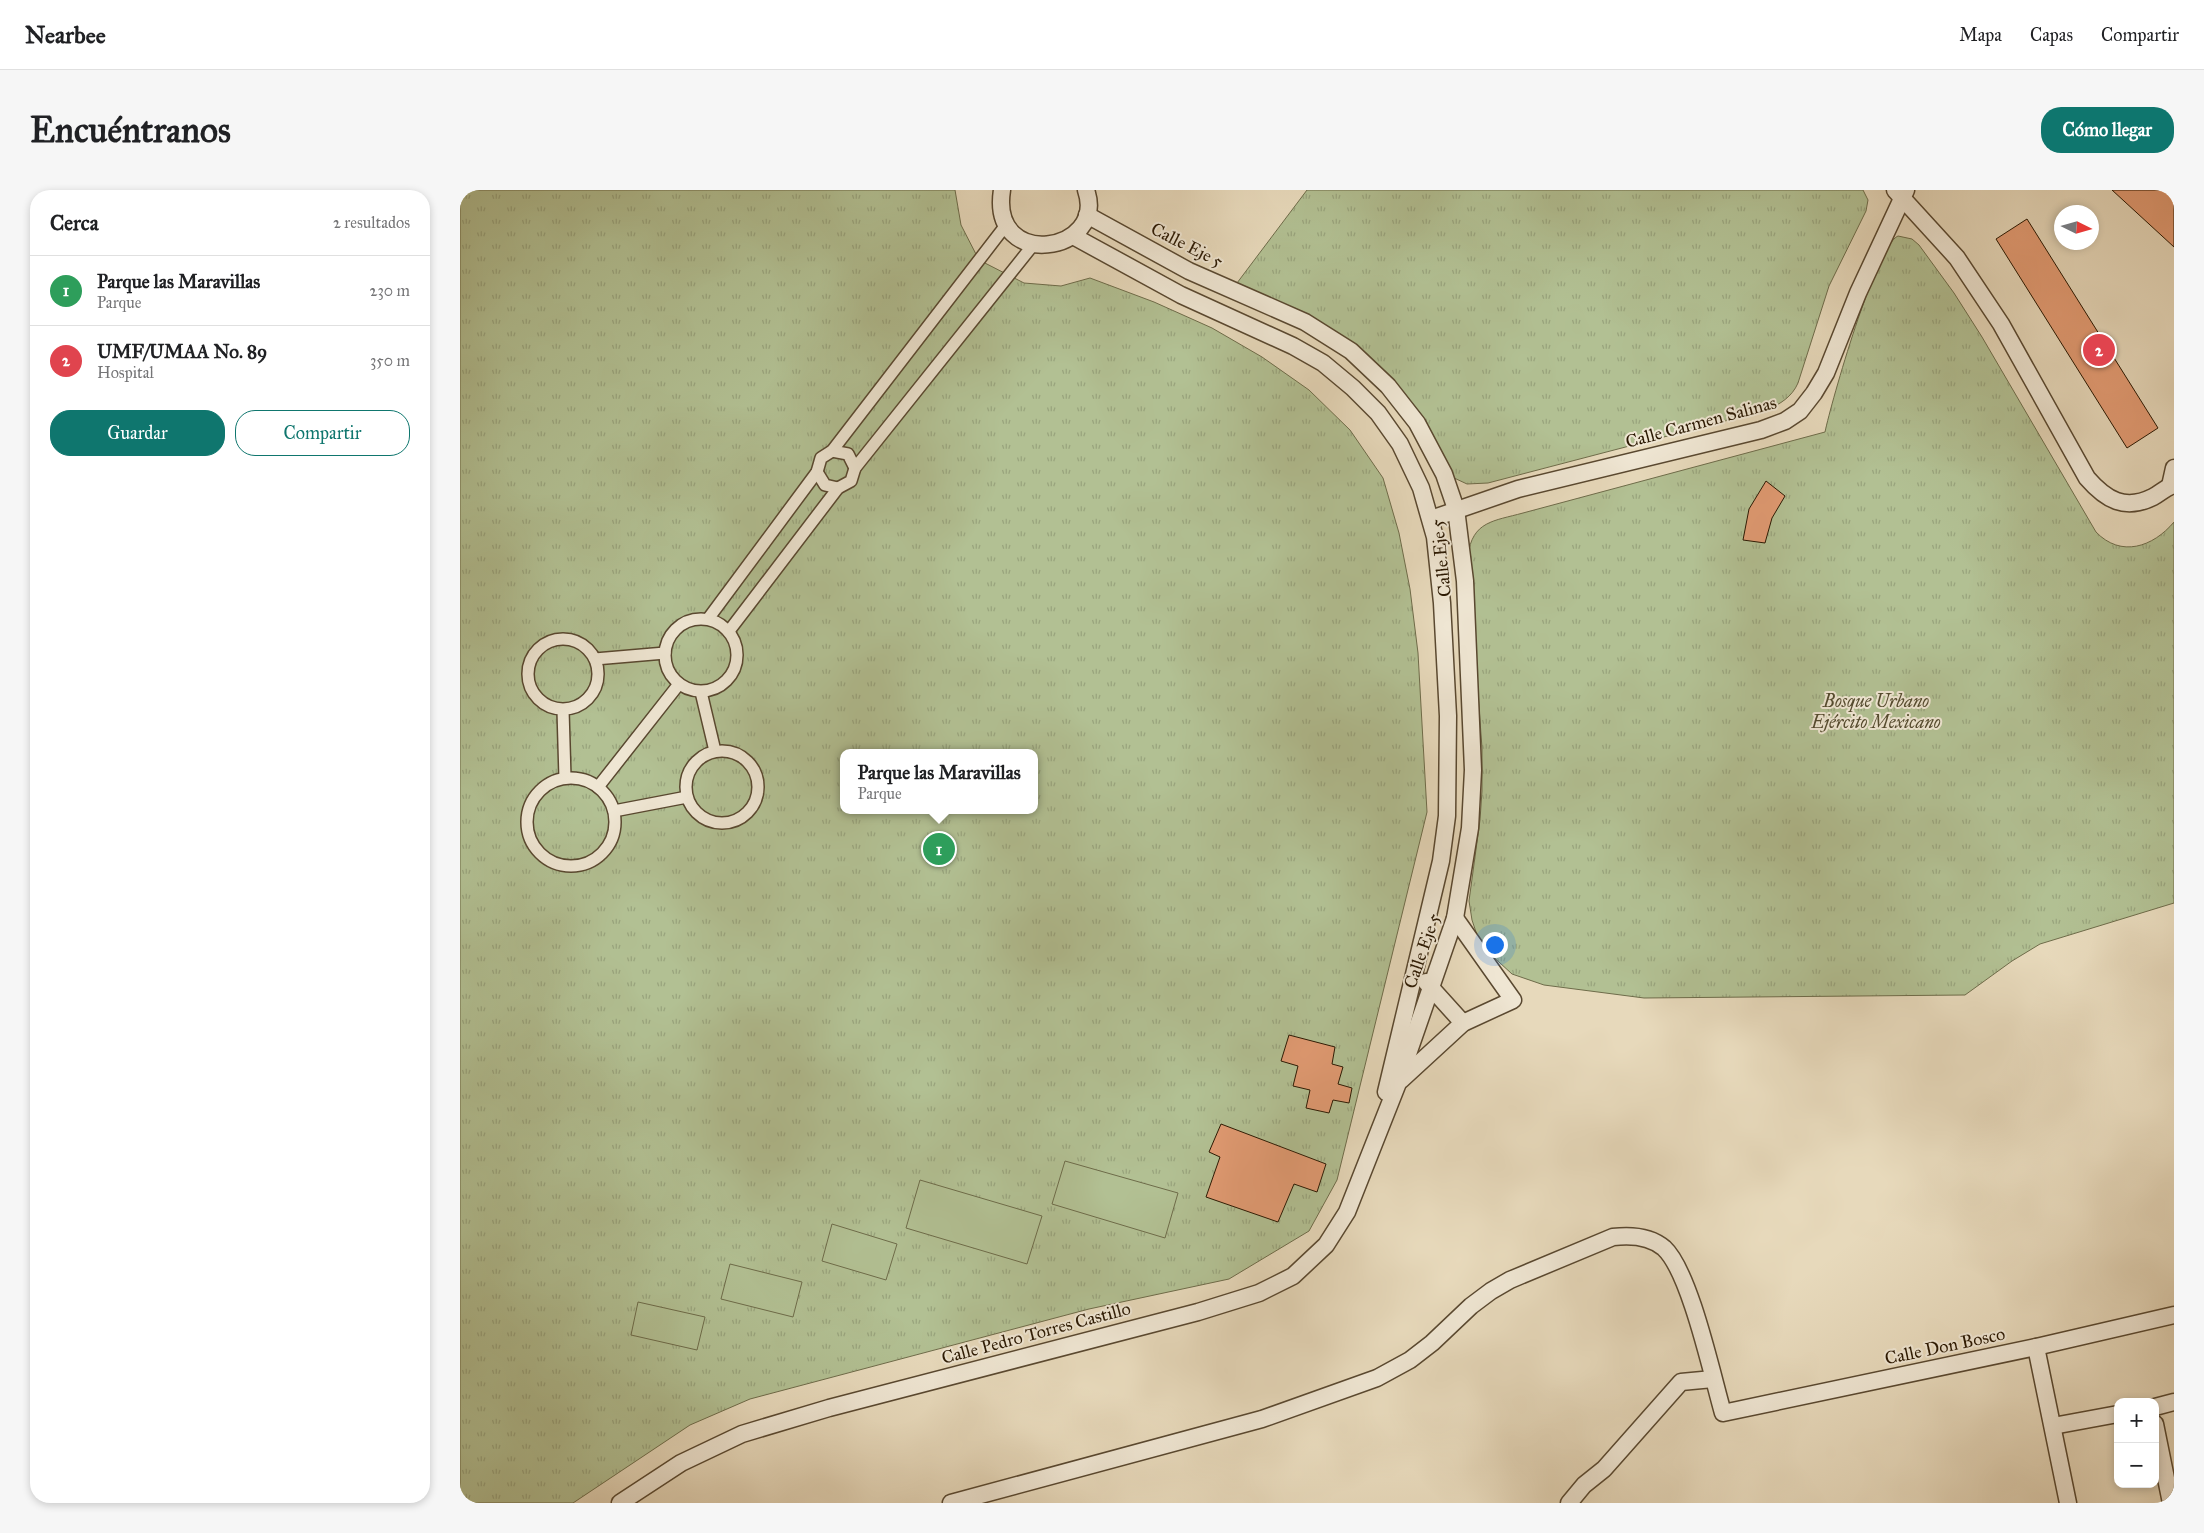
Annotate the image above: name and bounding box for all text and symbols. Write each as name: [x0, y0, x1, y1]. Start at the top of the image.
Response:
text: Nearbee: [25, 20, 106, 50]
text: Mapa: [1959, 24, 2002, 46]
text: Capas: [2030, 24, 2073, 46]
text: Compartir: [2101, 24, 2179, 46]
button: Cómo llegar: [2041, 107, 2174, 153]
text: Encuéntranos: [30, 109, 231, 152]
north arrow: [2054, 205, 2099, 250]
text: Cerca: [50, 210, 99, 236]
text: 2 resultados: [333, 213, 410, 232]
street label: Calle Eje 5: [1147, 218, 1227, 273]
text: Parque las Maravillas: [97, 270, 260, 293]
text: 1: [63, 281, 69, 300]
text: 230 m: [370, 281, 410, 300]
text: Parque: [97, 293, 141, 312]
pin: 2: [2083, 331, 2115, 369]
text: UMF/UMAA No. 89: [97, 340, 267, 363]
text: 2: [62, 351, 70, 370]
text: 350 m: [370, 351, 410, 370]
text: Hospital: [97, 363, 154, 382]
street label: Calle Carmen Salinas: [1623, 391, 1779, 453]
button: Guardar: [50, 410, 225, 456]
button: Compartir: [235, 410, 410, 456]
street label: Calle Eje 5: [1426, 517, 1456, 598]
park label: Bosque Urbano Ejército Mexicano: [1810, 690, 1941, 733]
popup: [840, 749, 1038, 814]
text: Parque las Maravillas: [857, 761, 1021, 784]
text: Parque: [857, 784, 902, 803]
pin: 1: [923, 830, 955, 868]
street label: Calle Eje 5: [1399, 910, 1445, 991]
your location: [1482, 932, 1508, 958]
street label: Calle Pedro Torres Castillo: [939, 1297, 1133, 1369]
street label: Calle Don Bosco: [1883, 1323, 2007, 1369]
map controls: [2114, 1398, 2159, 1488]
button: +: [2114, 1398, 2159, 1443]
button: −: [2114, 1443, 2159, 1488]

